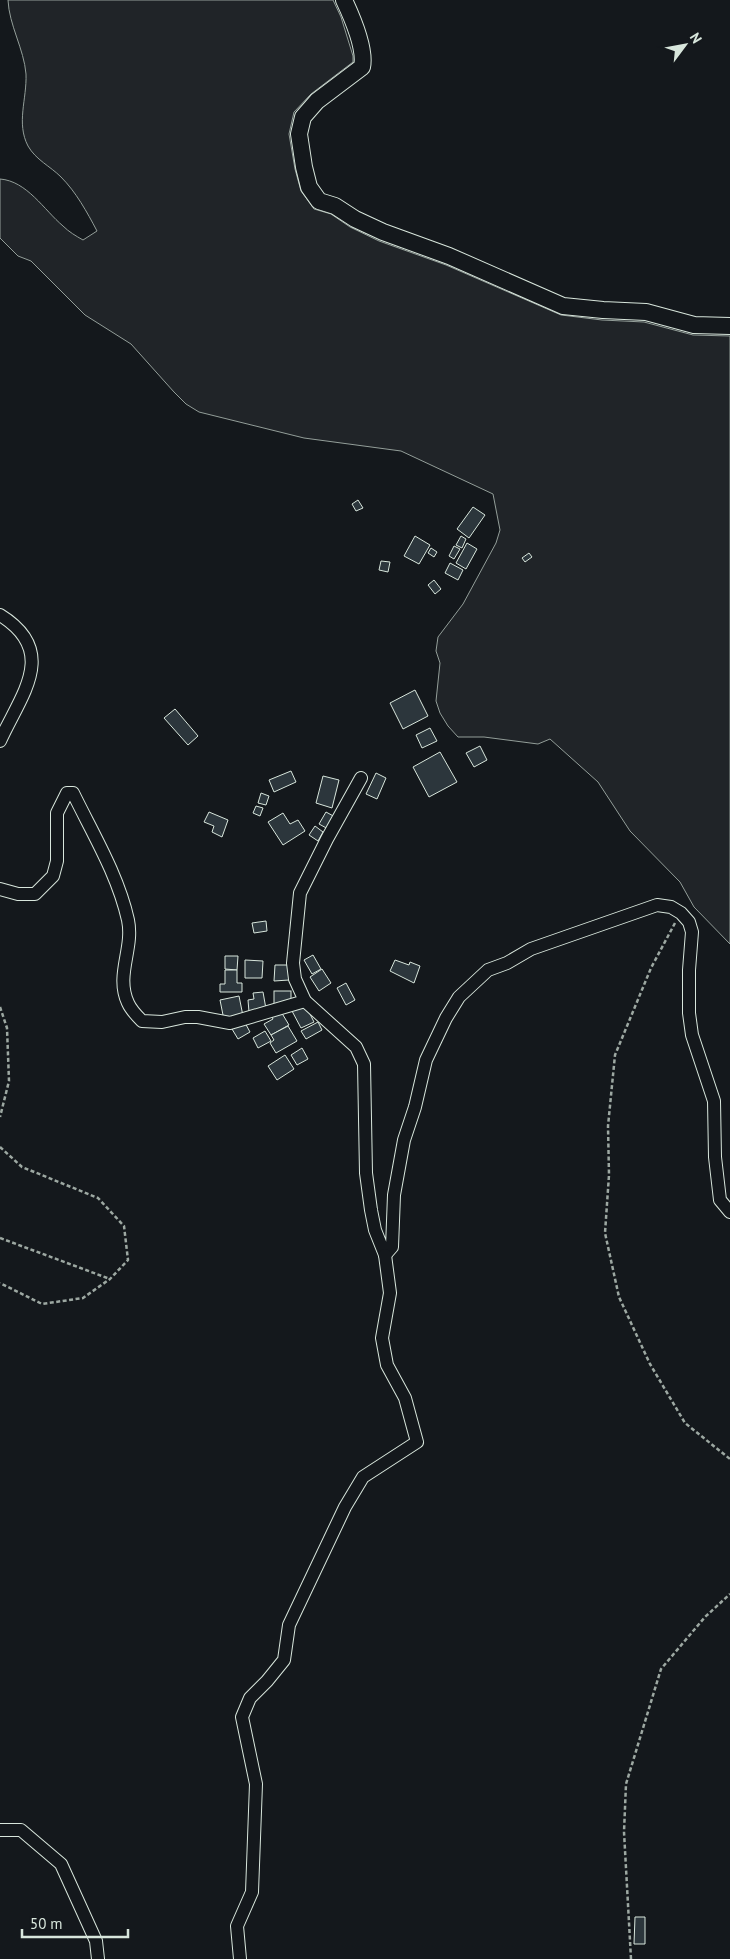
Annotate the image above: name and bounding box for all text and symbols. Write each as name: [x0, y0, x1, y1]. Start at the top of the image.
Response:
north arrow: [660, 20, 710, 70]
text: N: [686, 29, 706, 47]
scale bar: [22, 1906, 129, 1938]
text: 50 m: [30, 1914, 63, 1933]

